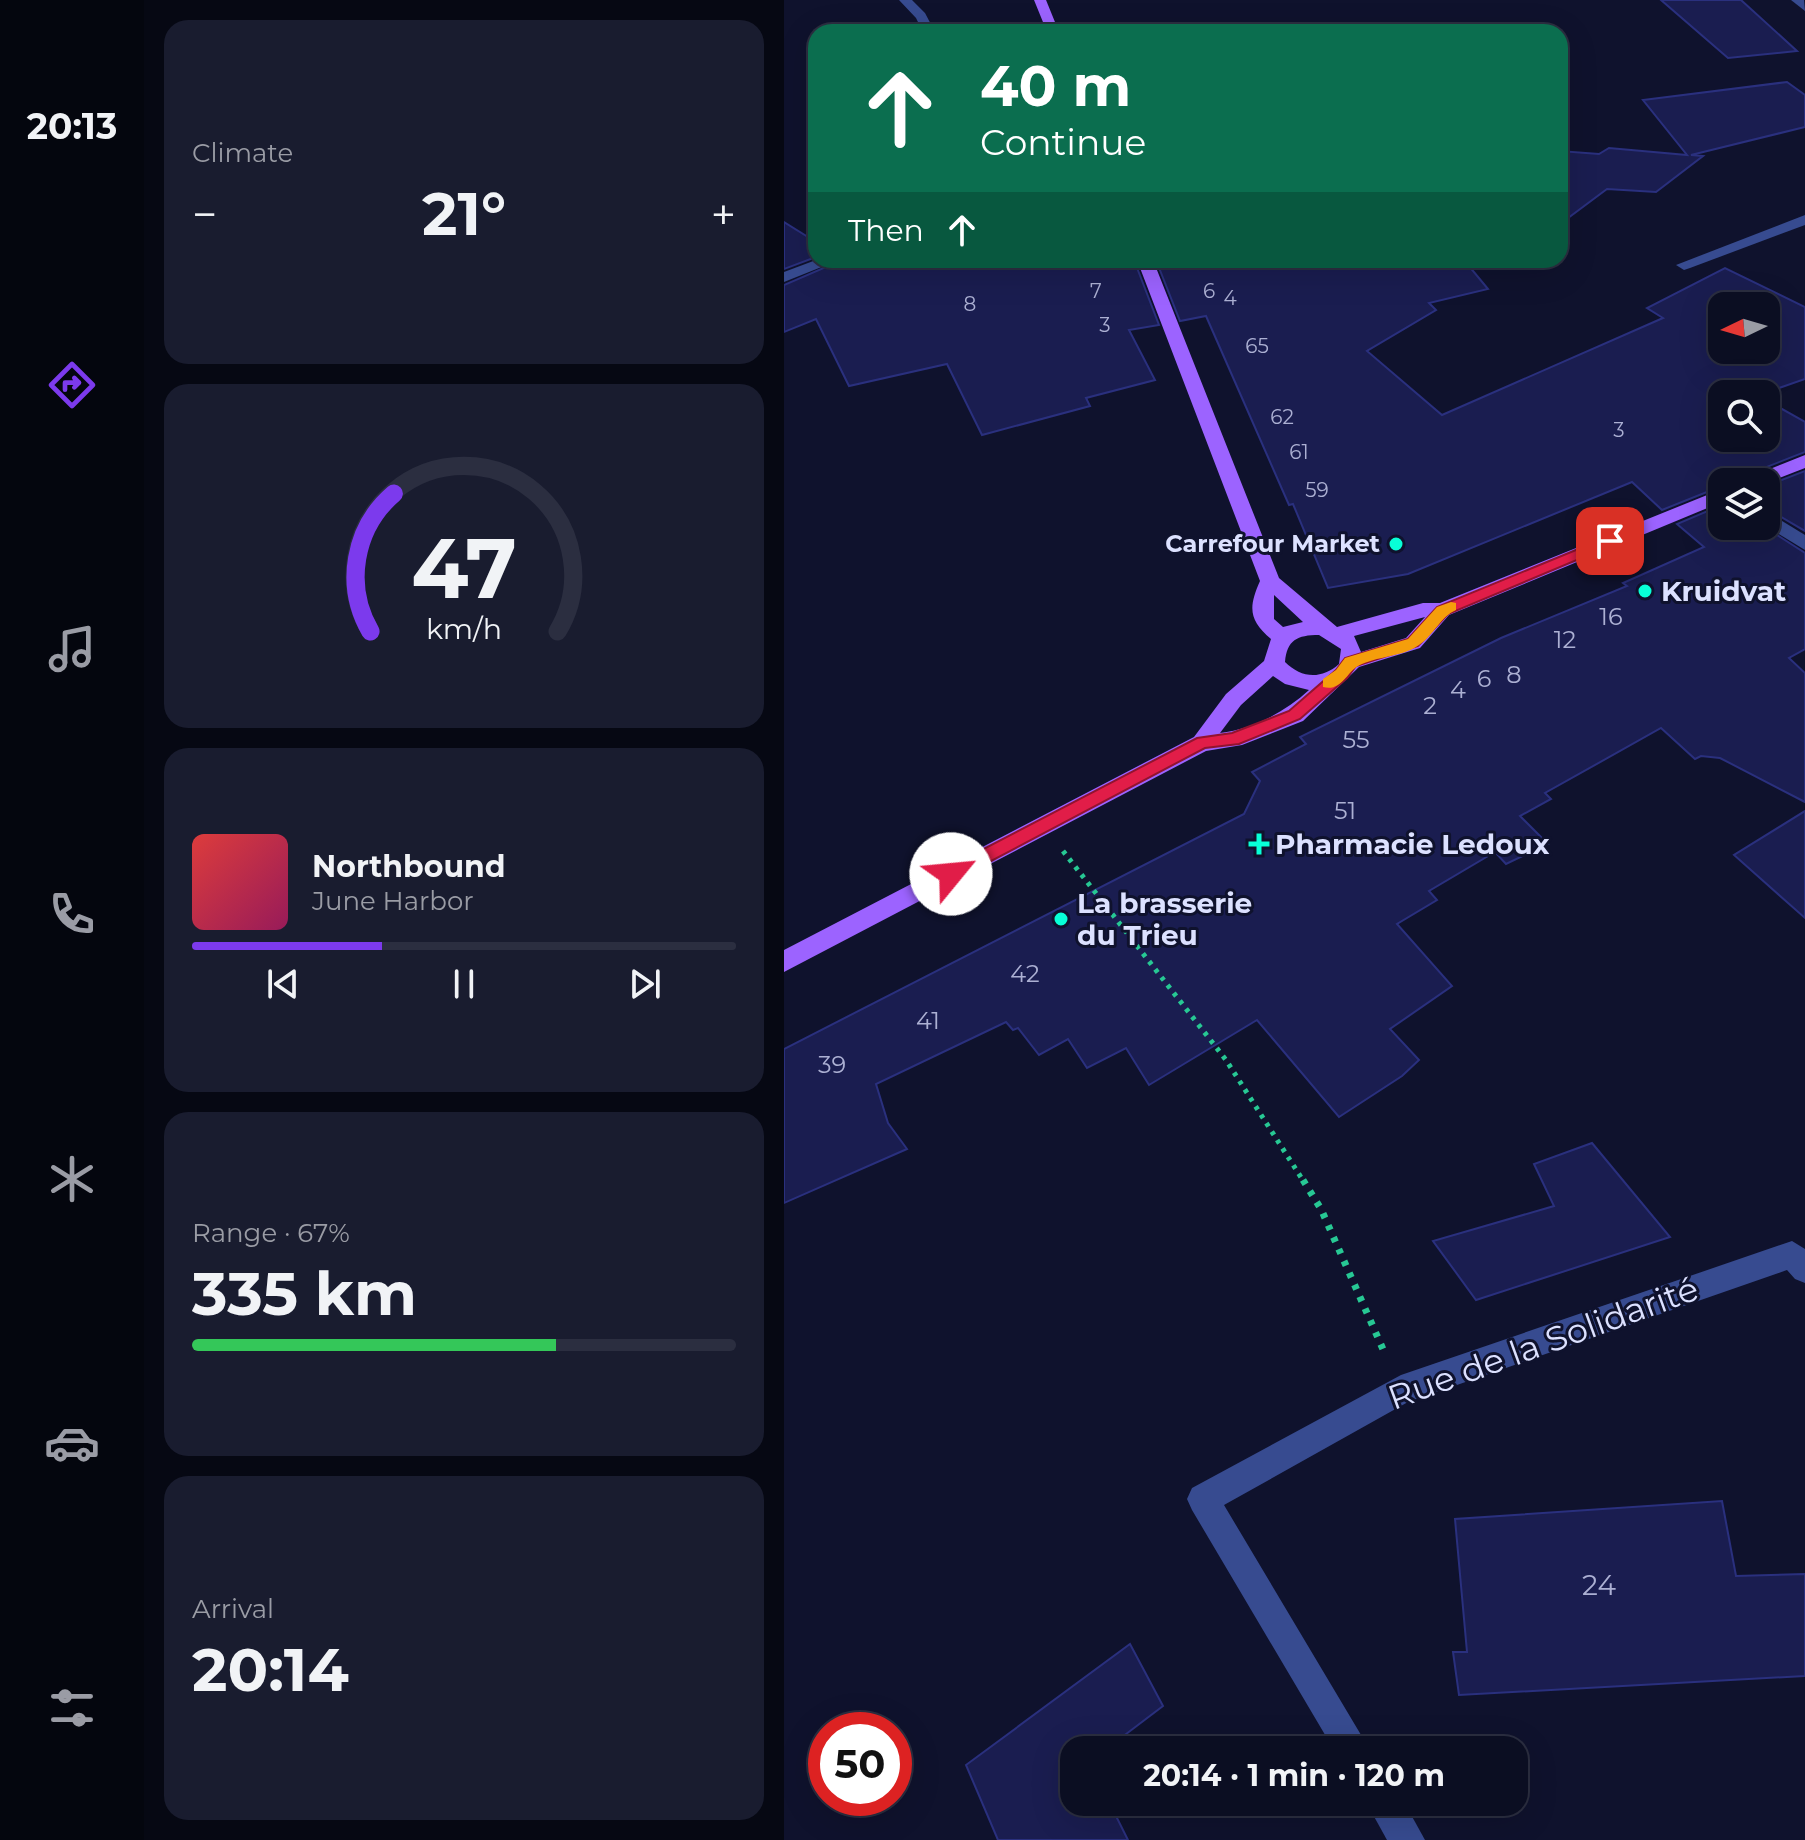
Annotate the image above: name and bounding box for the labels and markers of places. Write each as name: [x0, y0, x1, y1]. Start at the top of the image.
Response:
pin: [1576, 507, 1644, 575]
place label: Carrefour Market: [1165, 529, 1381, 558]
marker: Carrefour Market: [1387, 535, 1405, 553]
place label: Kruidvat: [1661, 574, 1786, 608]
marker: Kruidvat: [1636, 582, 1654, 600]
place label: Pharmacie Ledoux: [1275, 827, 1550, 861]
marker: Pharmacie Ledoux: [1250, 835, 1268, 853]
place label: La brasserie du Trieu: [1077, 886, 1252, 952]
marker: La brasserie du Trieu: [1052, 910, 1070, 928]

